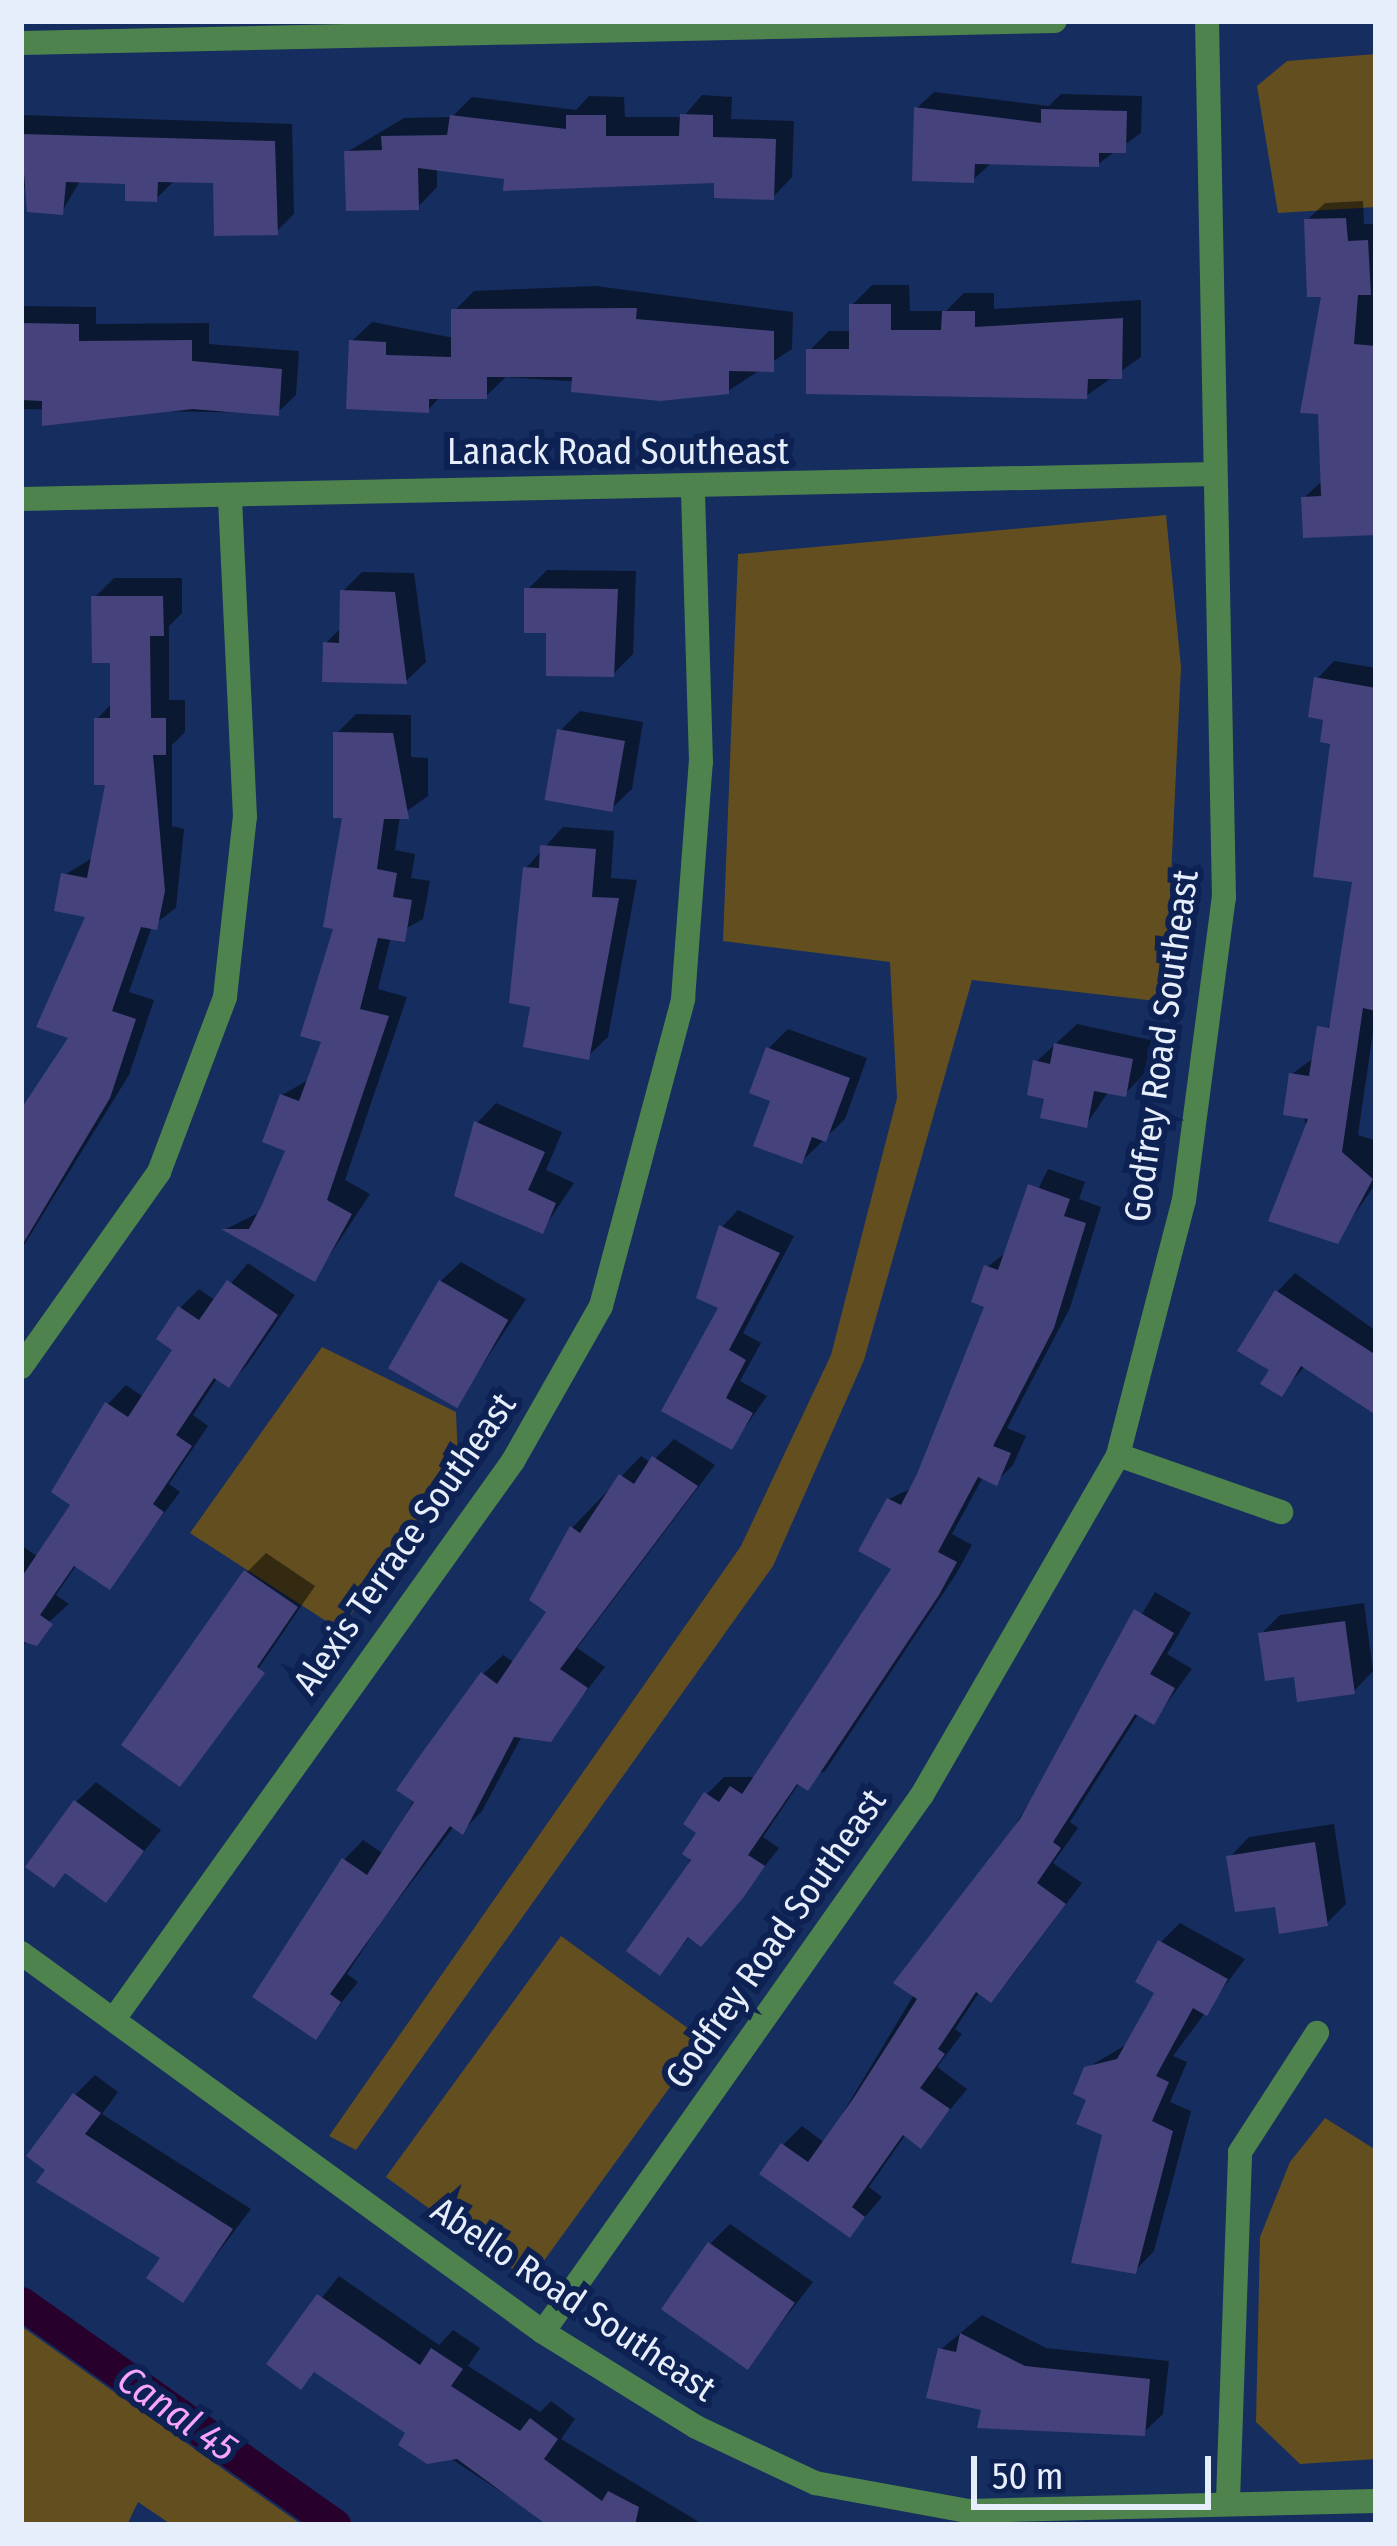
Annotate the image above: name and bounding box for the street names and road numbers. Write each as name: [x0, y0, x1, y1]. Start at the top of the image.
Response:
street label: Lanack Road Southeast: [447, 431, 789, 475]
street label: Godfrey Road Southeast: [1116, 867, 1208, 1225]
street label: Alexis Terrace Southeast: [285, 1385, 525, 1703]
street label: Godfrey Road Southeast: [656, 1781, 896, 2097]
street label: Abello Road Southeast: [423, 2189, 723, 2411]

